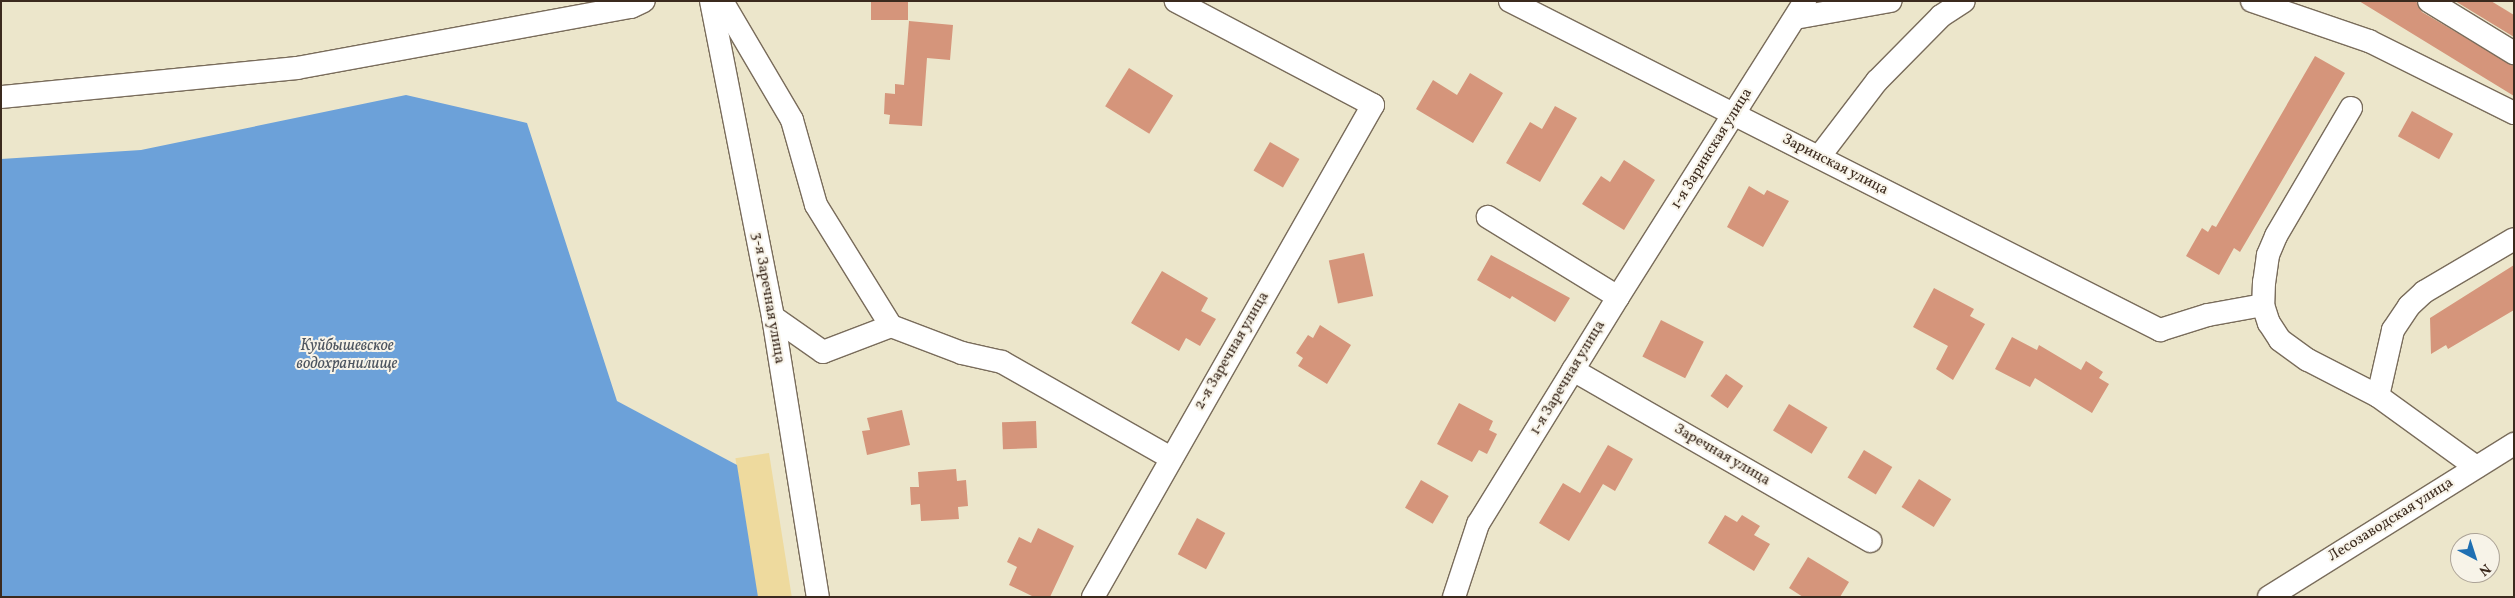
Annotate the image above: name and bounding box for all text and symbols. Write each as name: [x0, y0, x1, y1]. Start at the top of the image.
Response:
street label: 1-я Заринская улица: [1667, 85, 1757, 213]
street label: Заринская улица: [1779, 130, 1891, 200]
street label: 3-я Заречная улица: [748, 231, 788, 365]
street label: 2-я Заречная улица: [1191, 289, 1273, 413]
street label: 1-я Заречная улица: [1527, 317, 1609, 439]
water label: Куйбышевское водохранилище: [297, 336, 397, 374]
street label: Заречная улица: [1671, 420, 1773, 490]
street label: Лесозаводская улица: [2325, 474, 2457, 566]
north arrow: [2450, 533, 2500, 583]
text: N: [2474, 559, 2494, 580]

